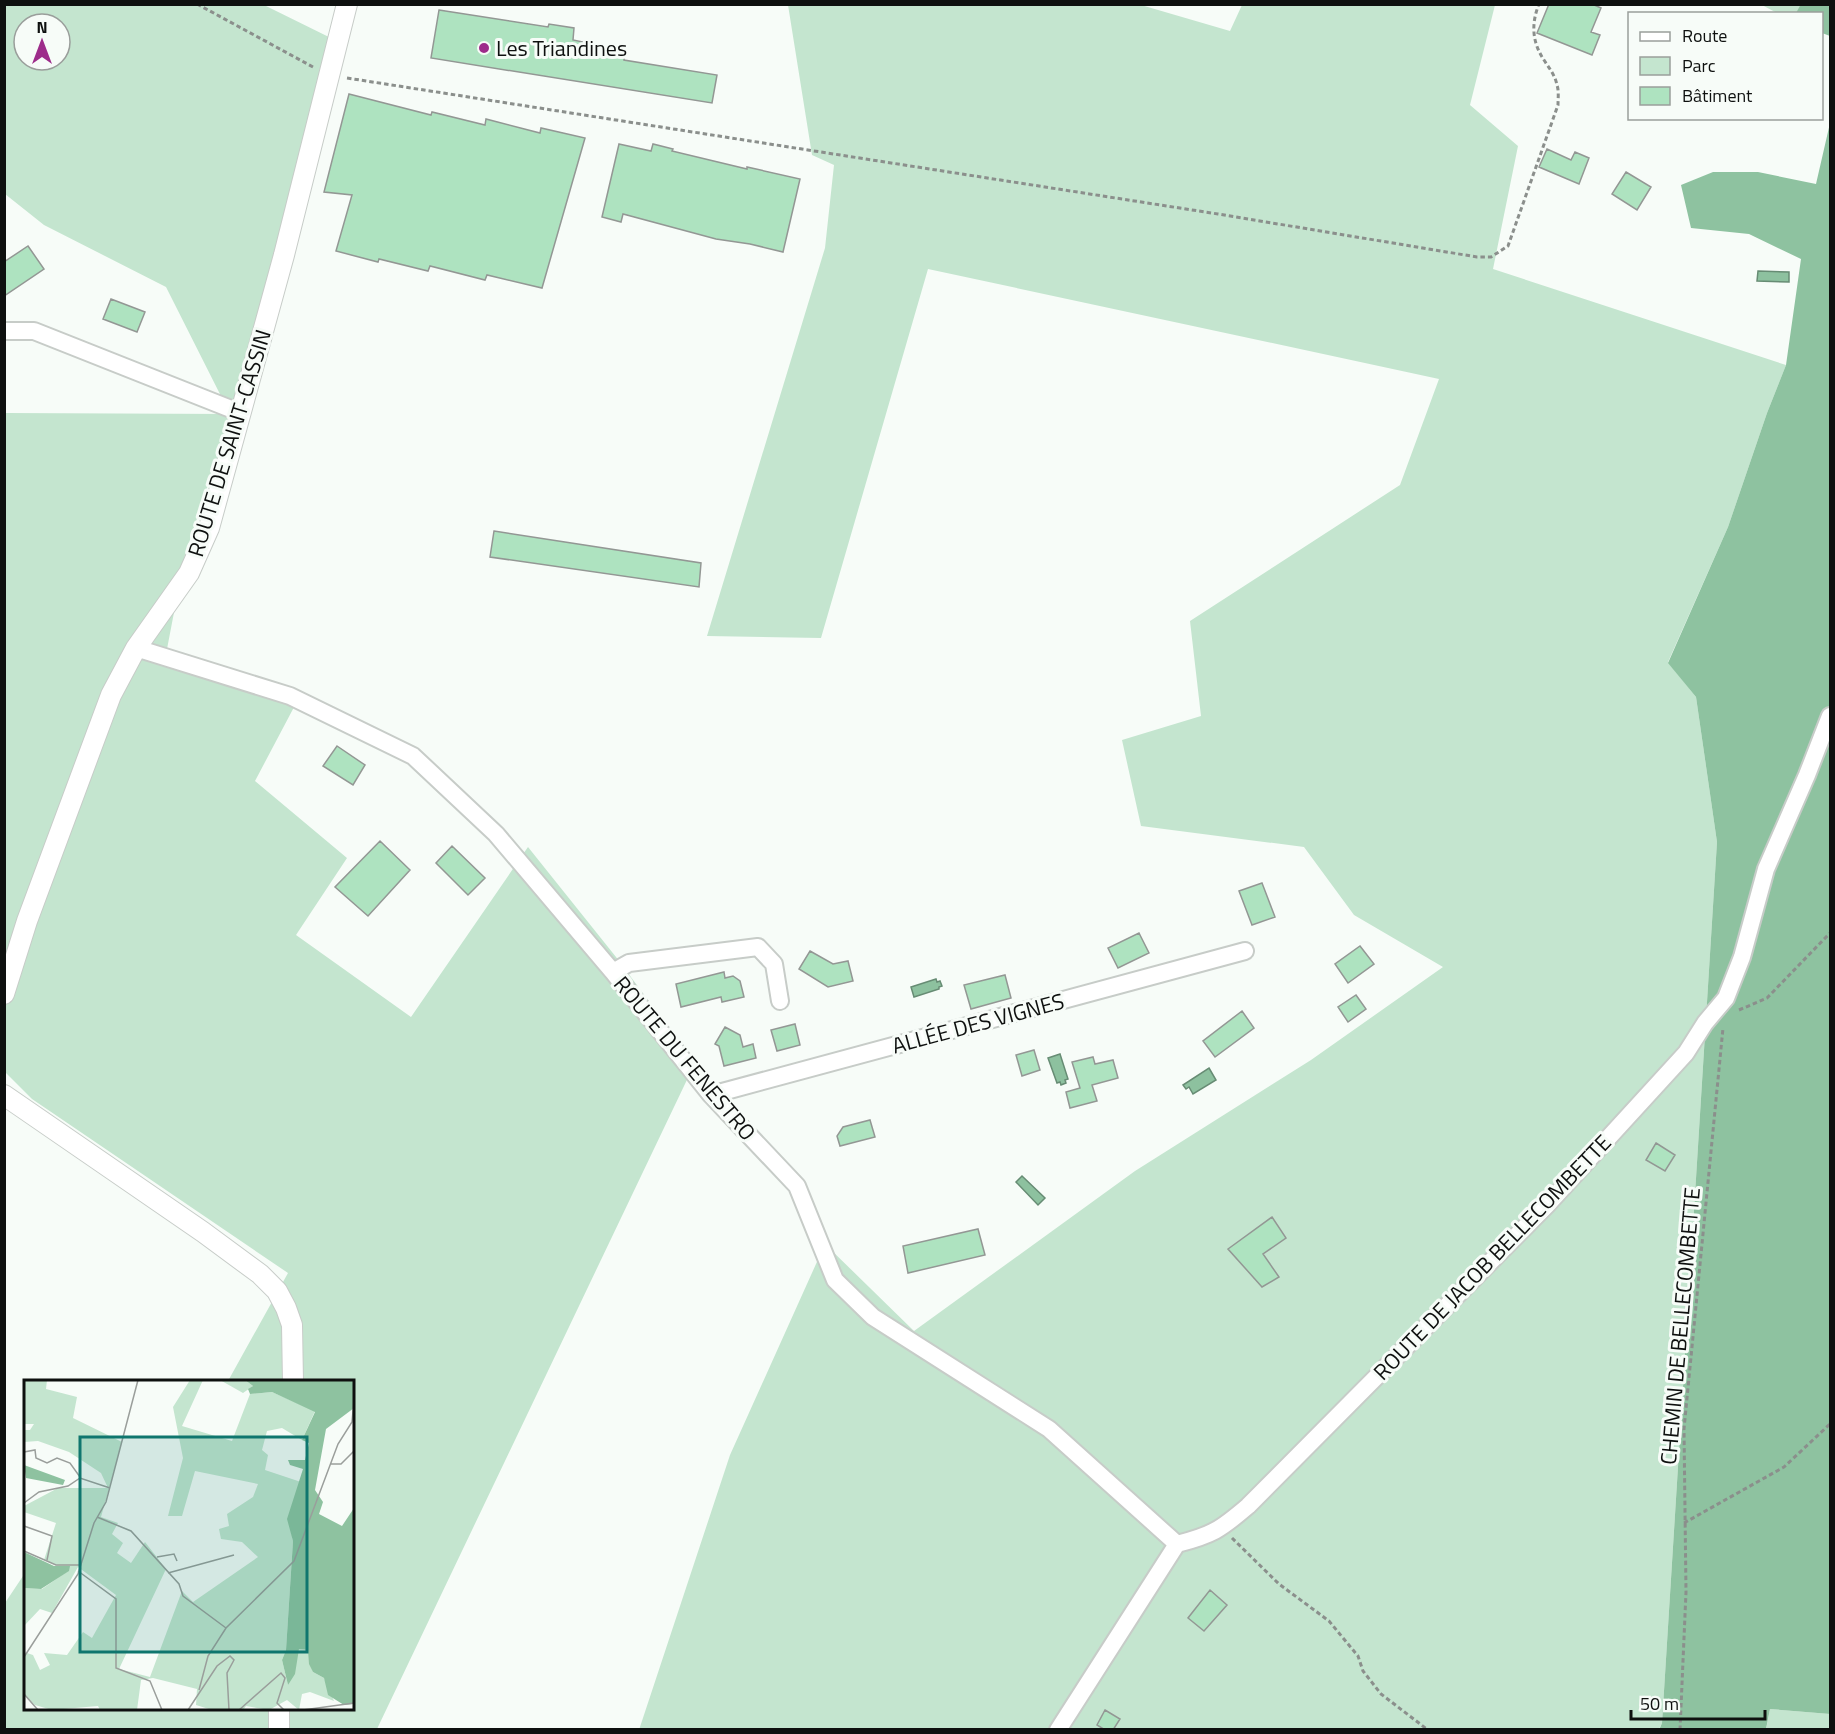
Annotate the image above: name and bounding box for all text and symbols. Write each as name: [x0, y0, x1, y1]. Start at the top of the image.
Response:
north arrow: [12, 12, 72, 72]
legend: [1628, 12, 1823, 120]
text: N: [36, 15, 48, 39]
text: Route: [1682, 22, 1727, 49]
place label: Les Triandines: [496, 31, 627, 65]
marker: Les Triandines: [477, 41, 491, 55]
text: Parc: [1682, 52, 1716, 79]
text: Bâtiment: [1682, 82, 1753, 109]
street label: ROUTE DE SAINT-CASSIN: [178, 325, 280, 561]
street label: ROUTE DU FENESTRO: [606, 968, 764, 1148]
street label: ALLÉE DES VIGNES: [888, 984, 1068, 1062]
street label: ROUTE DE JACOB BELLECOMBETTE: [1365, 1126, 1619, 1388]
street label: CHEMIN DE BELLECOMBETTE: [1651, 1186, 1709, 1466]
inset map: [24, 1380, 354, 1710]
scale bar: [1631, 1683, 1764, 1721]
text: 50 m: [1640, 1690, 1679, 1717]

